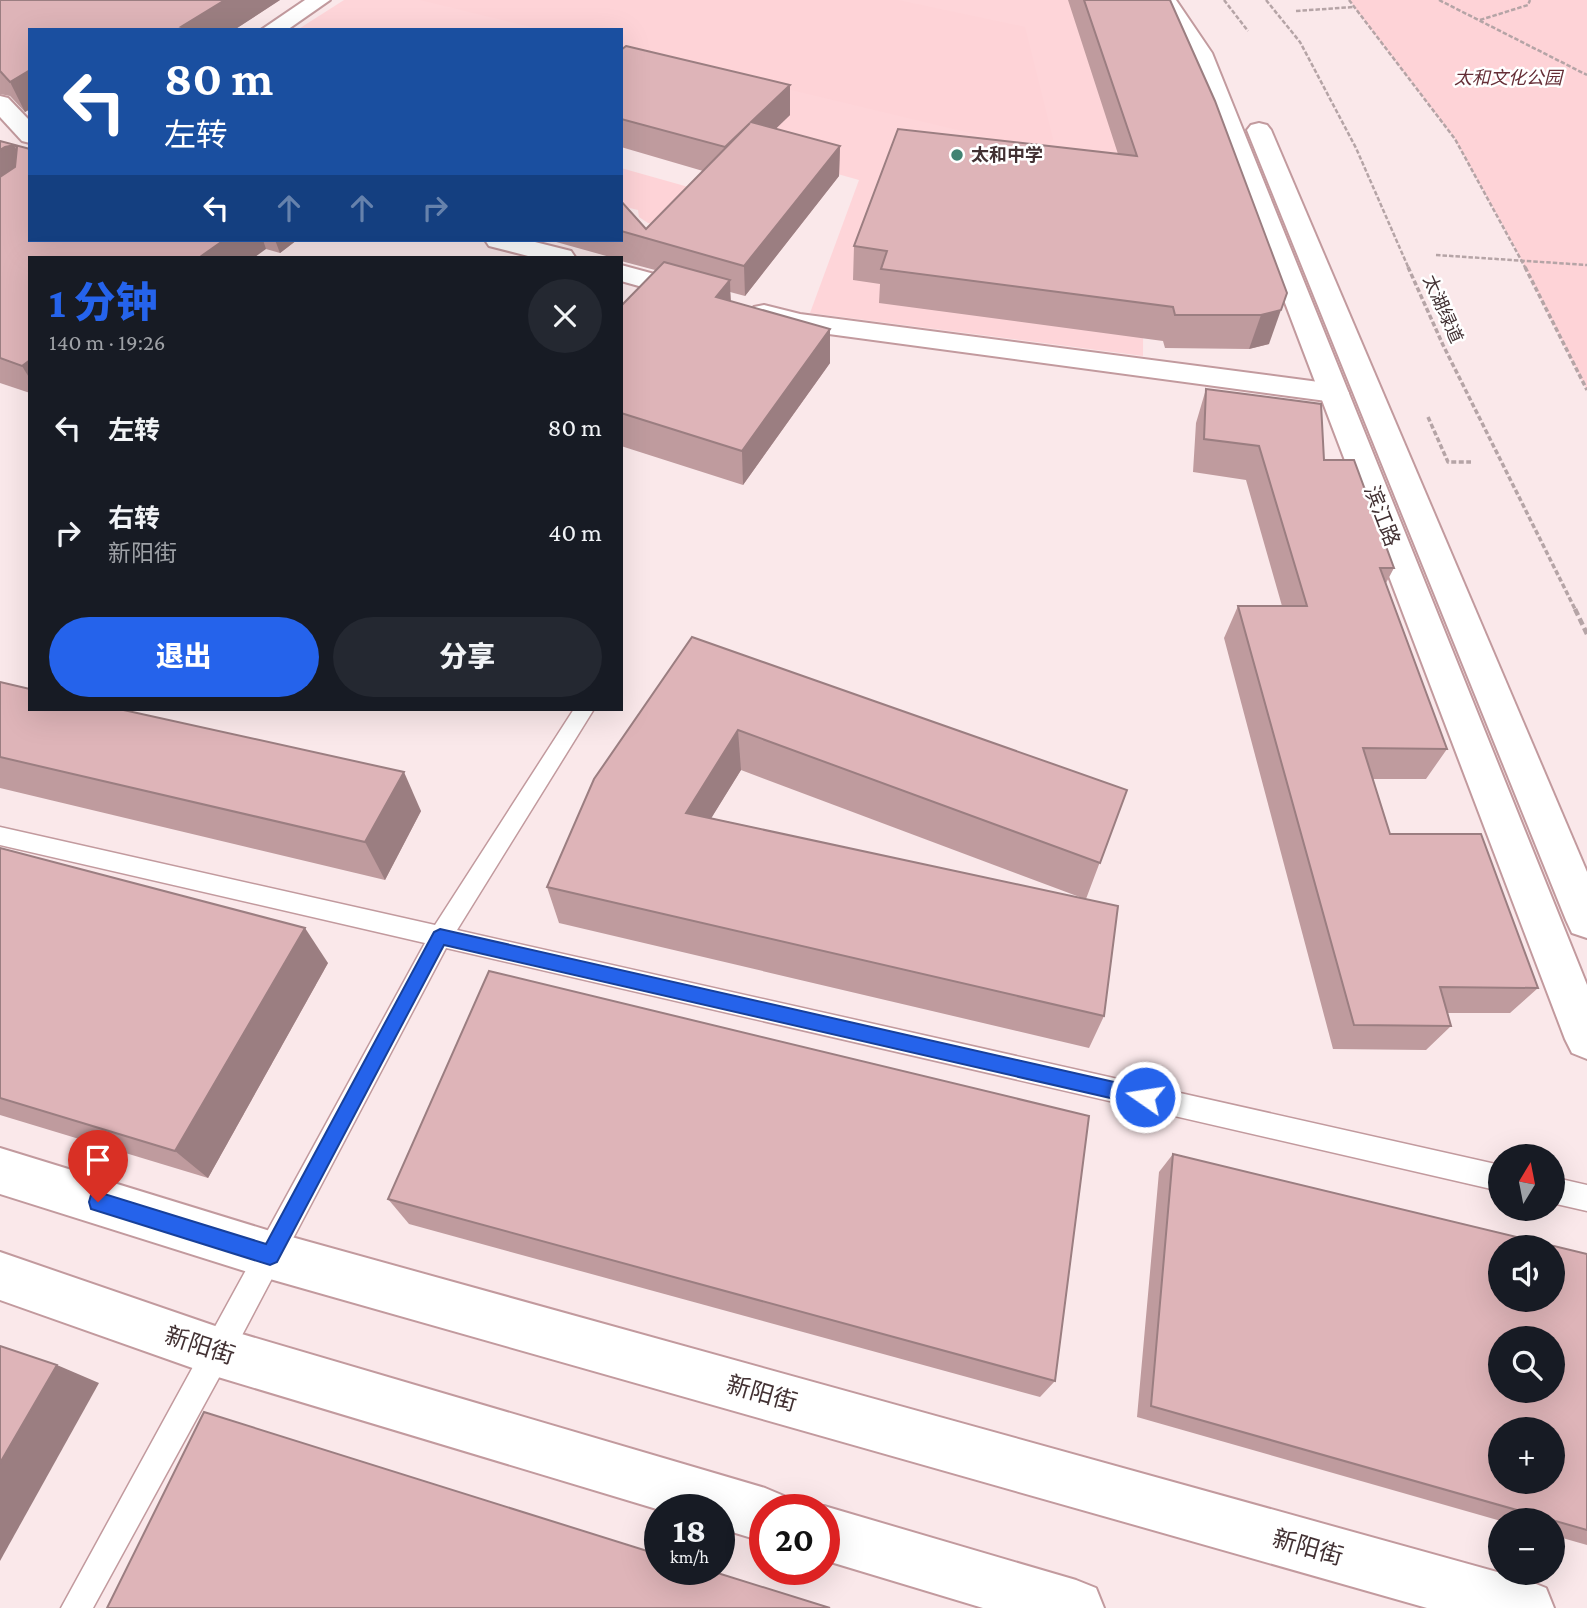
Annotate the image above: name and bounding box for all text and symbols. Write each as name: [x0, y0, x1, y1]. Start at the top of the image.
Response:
text: 80 m: [164, 51, 273, 106]
icon: left: [49, 56, 140, 147]
park label: 太和文化公园: [1454, 68, 1565, 88]
text: 左转: [164, 117, 228, 153]
place label: 太和中学: [971, 145, 1043, 165]
marker: 太和中学: [949, 147, 965, 163]
icon: left: [197, 189, 235, 227]
icon: ahead: [270, 189, 308, 227]
icon: ahead: [343, 189, 381, 227]
icon: right: [416, 189, 454, 227]
street label: 太湖绿道: [1419, 272, 1467, 346]
text: 1 分钟: [49, 279, 158, 326]
button: close: [528, 279, 602, 353]
text: 140 m · 19:26: [49, 329, 166, 355]
icon: left: [49, 409, 87, 447]
text: 80 m: [548, 413, 602, 442]
text: 左转: [108, 416, 160, 445]
street label: 滨江路: [1360, 482, 1404, 550]
text: 右转: [108, 504, 160, 533]
icon: right: [49, 514, 87, 552]
text: 40 m: [548, 518, 602, 547]
text: 新阳街: [108, 540, 177, 566]
button: 退出: [49, 617, 319, 697]
button: 分享: [333, 617, 602, 697]
position arrow: [1108, 1060, 1182, 1134]
pin: [68, 1130, 128, 1202]
icon: arrive: [79, 1141, 117, 1179]
north arrow: [1488, 1144, 1564, 1222]
map controls: [1488, 1144, 1565, 1585]
button: sound: [1488, 1235, 1565, 1312]
street label: 新阳街: [162, 1321, 238, 1369]
button: search: [1488, 1326, 1565, 1403]
street label: 新阳街: [724, 1370, 800, 1416]
button: +: [1488, 1417, 1565, 1494]
speed limit sign: 20: [749, 1494, 840, 1585]
button: −: [1488, 1508, 1565, 1585]
text: 18: [673, 1511, 706, 1550]
street label: 新阳街: [1270, 1524, 1346, 1570]
text: km/h: [670, 1547, 709, 1567]

